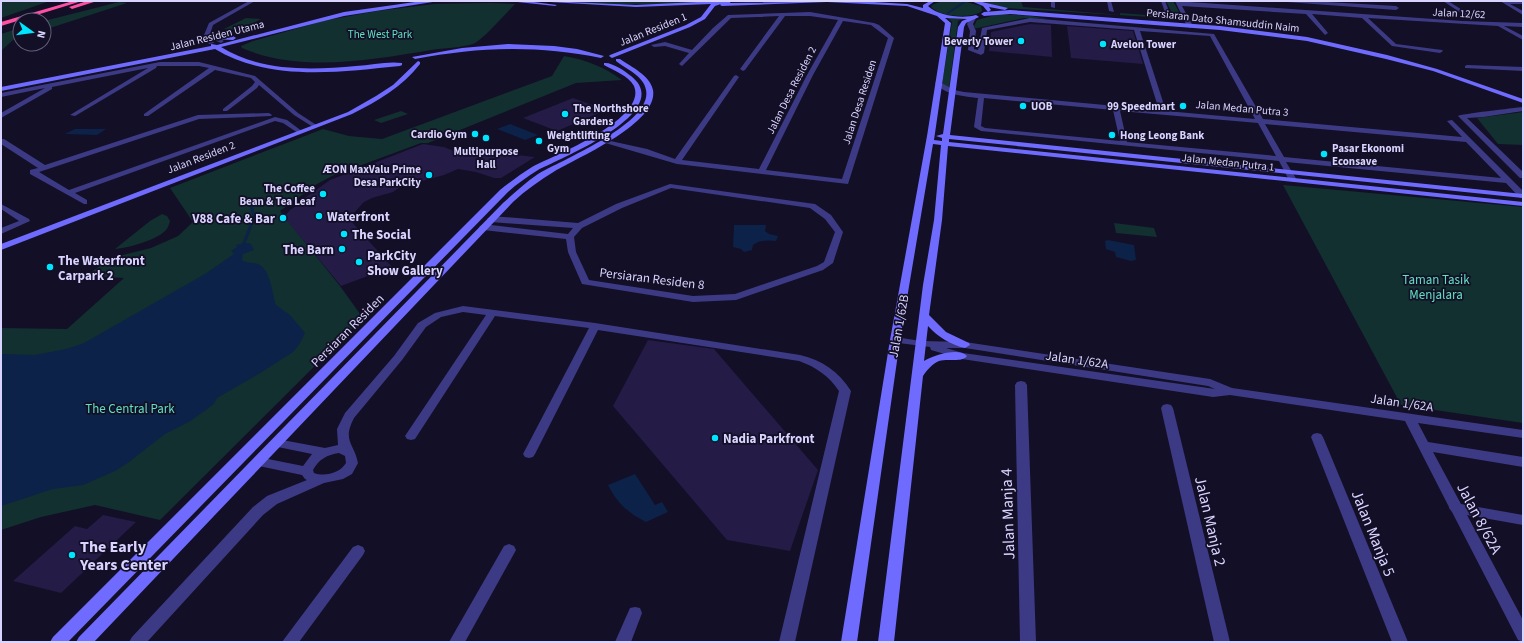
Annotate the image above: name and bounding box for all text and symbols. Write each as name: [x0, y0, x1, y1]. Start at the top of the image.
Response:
street label: Persiaran Dato Shamsuddin Naim: [1146, 5, 1300, 36]
street label: Jalan 12/62: [1432, 5, 1486, 22]
street label: Jalan Residen 1: [617, 9, 689, 50]
north arrow: [12, 12, 52, 52]
street label: Jalan Residen Utama: [168, 16, 266, 54]
park label: The West Park: [348, 27, 413, 42]
text: N: [33, 29, 49, 40]
place label: Beverly Tower: [944, 34, 1014, 49]
marker: Beverly Tower: [1016, 36, 1026, 46]
place label: Avelon Tower: [1110, 37, 1177, 52]
marker: Avelon Tower: [1098, 39, 1108, 49]
street label: Jalan Desa Residen 2: [763, 44, 820, 136]
street label: Jalan Desa Residen: [839, 58, 880, 147]
street label: Jalan Medan Putra 3: [1195, 97, 1289, 120]
place label: UOB: [1031, 99, 1053, 114]
place label: 99 Speedmart: [1107, 99, 1176, 114]
place label: The Northshore Gardens: [573, 101, 649, 129]
marker: UOB: [1018, 101, 1028, 111]
marker: 99 Speedmart: [1178, 101, 1188, 111]
marker: The Northshore Gardens: [560, 109, 570, 119]
place label: Cardio Gym: [411, 127, 467, 142]
place label: Weightlifting Gym: [547, 128, 610, 156]
place label: Hong Leong Bank: [1120, 128, 1204, 143]
marker: Cardio Gym: [470, 129, 480, 139]
marker: Hong Leong Bank: [1107, 130, 1117, 140]
marker: Multipurpose Hall: [481, 133, 491, 143]
marker: Weightlifting Gym: [534, 136, 544, 146]
street label: Jalan Residen 2: [165, 138, 237, 177]
place label: Pasar Ekonomi Econsave: [1332, 141, 1404, 169]
place label: Multipurpose Hall: [454, 144, 519, 172]
marker: Pasar Ekonomi Econsave: [1319, 149, 1329, 159]
street label: Jalan Medan Putra 1: [1181, 150, 1275, 175]
place label: ÆON MaxValu Prime Desa ParkCity: [322, 162, 421, 190]
marker: ÆON MaxValu Prime Desa ParkCity: [424, 170, 434, 180]
place label: The Coffee Bean & Tea Leaf: [239, 181, 316, 209]
marker: The Coffee Bean & Tea Leaf: [318, 189, 328, 199]
place label: Waterfront: [327, 208, 390, 226]
place label: V88 Cafe & Bar: [191, 210, 276, 228]
marker: Waterfront: [314, 211, 324, 221]
marker: V88 Cafe & Bar: [278, 213, 288, 223]
place label: The Social: [352, 226, 411, 244]
marker: The Social: [339, 229, 349, 239]
place label: The Barn: [283, 241, 334, 259]
marker: The Barn: [337, 244, 347, 254]
place label: ParkCity Show Gallery: [367, 247, 443, 280]
place label: The Waterfront Carpark 2: [58, 252, 145, 285]
marker: ParkCity Show Gallery: [354, 257, 364, 267]
marker: The Waterfront Carpark 2: [45, 262, 55, 272]
street label: Persiaran Residen 8: [598, 264, 705, 294]
park label: Taman Tasik Menjalara: [1402, 271, 1470, 304]
street label: Persiaran Residen: [307, 290, 388, 371]
street label: Jalan 1/62B: [885, 293, 913, 359]
street label: Jalan 1/62A: [1044, 347, 1110, 373]
street label: Jalan 1/62A: [1369, 390, 1435, 416]
park label: The Central Park: [85, 400, 175, 418]
place label: Nadia Parkfront: [723, 430, 815, 448]
marker: Nadia Parkfront: [710, 433, 720, 443]
street label: Jalan Manja 4: [995, 468, 1021, 560]
street label: Jalan Manja 2: [1189, 474, 1231, 568]
street label: Jalan 8/62A: [1451, 479, 1507, 558]
street label: Jalan Manja 5: [1346, 487, 1400, 580]
place label: The Early Years Center: [79, 536, 168, 576]
marker: The Early Years Center: [67, 550, 77, 560]

